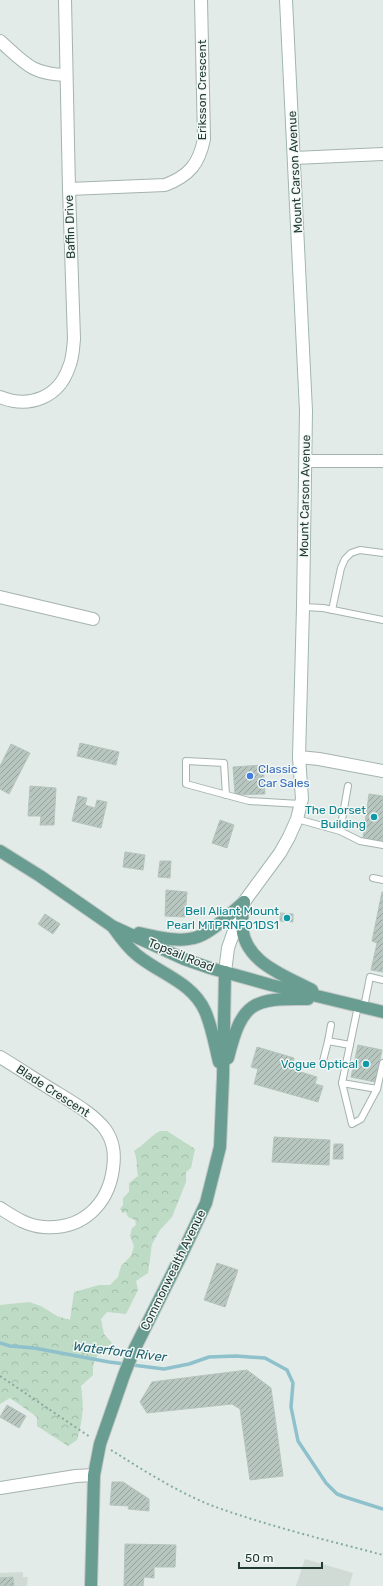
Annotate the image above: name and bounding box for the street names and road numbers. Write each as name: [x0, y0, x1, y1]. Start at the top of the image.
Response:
street label: Eriksson Crescent: [195, 39, 209, 140]
street label: Mount Carson Avenue: [285, 110, 305, 234]
street label: Baffin Drive: [62, 195, 78, 259]
street label: Mount Carson Avenue: [297, 434, 313, 557]
street label: Topsail Road: [146, 935, 216, 975]
street label: Blade Crescent: [14, 1062, 93, 1120]
street label: Commonwealth Avenue: [138, 1207, 208, 1333]

